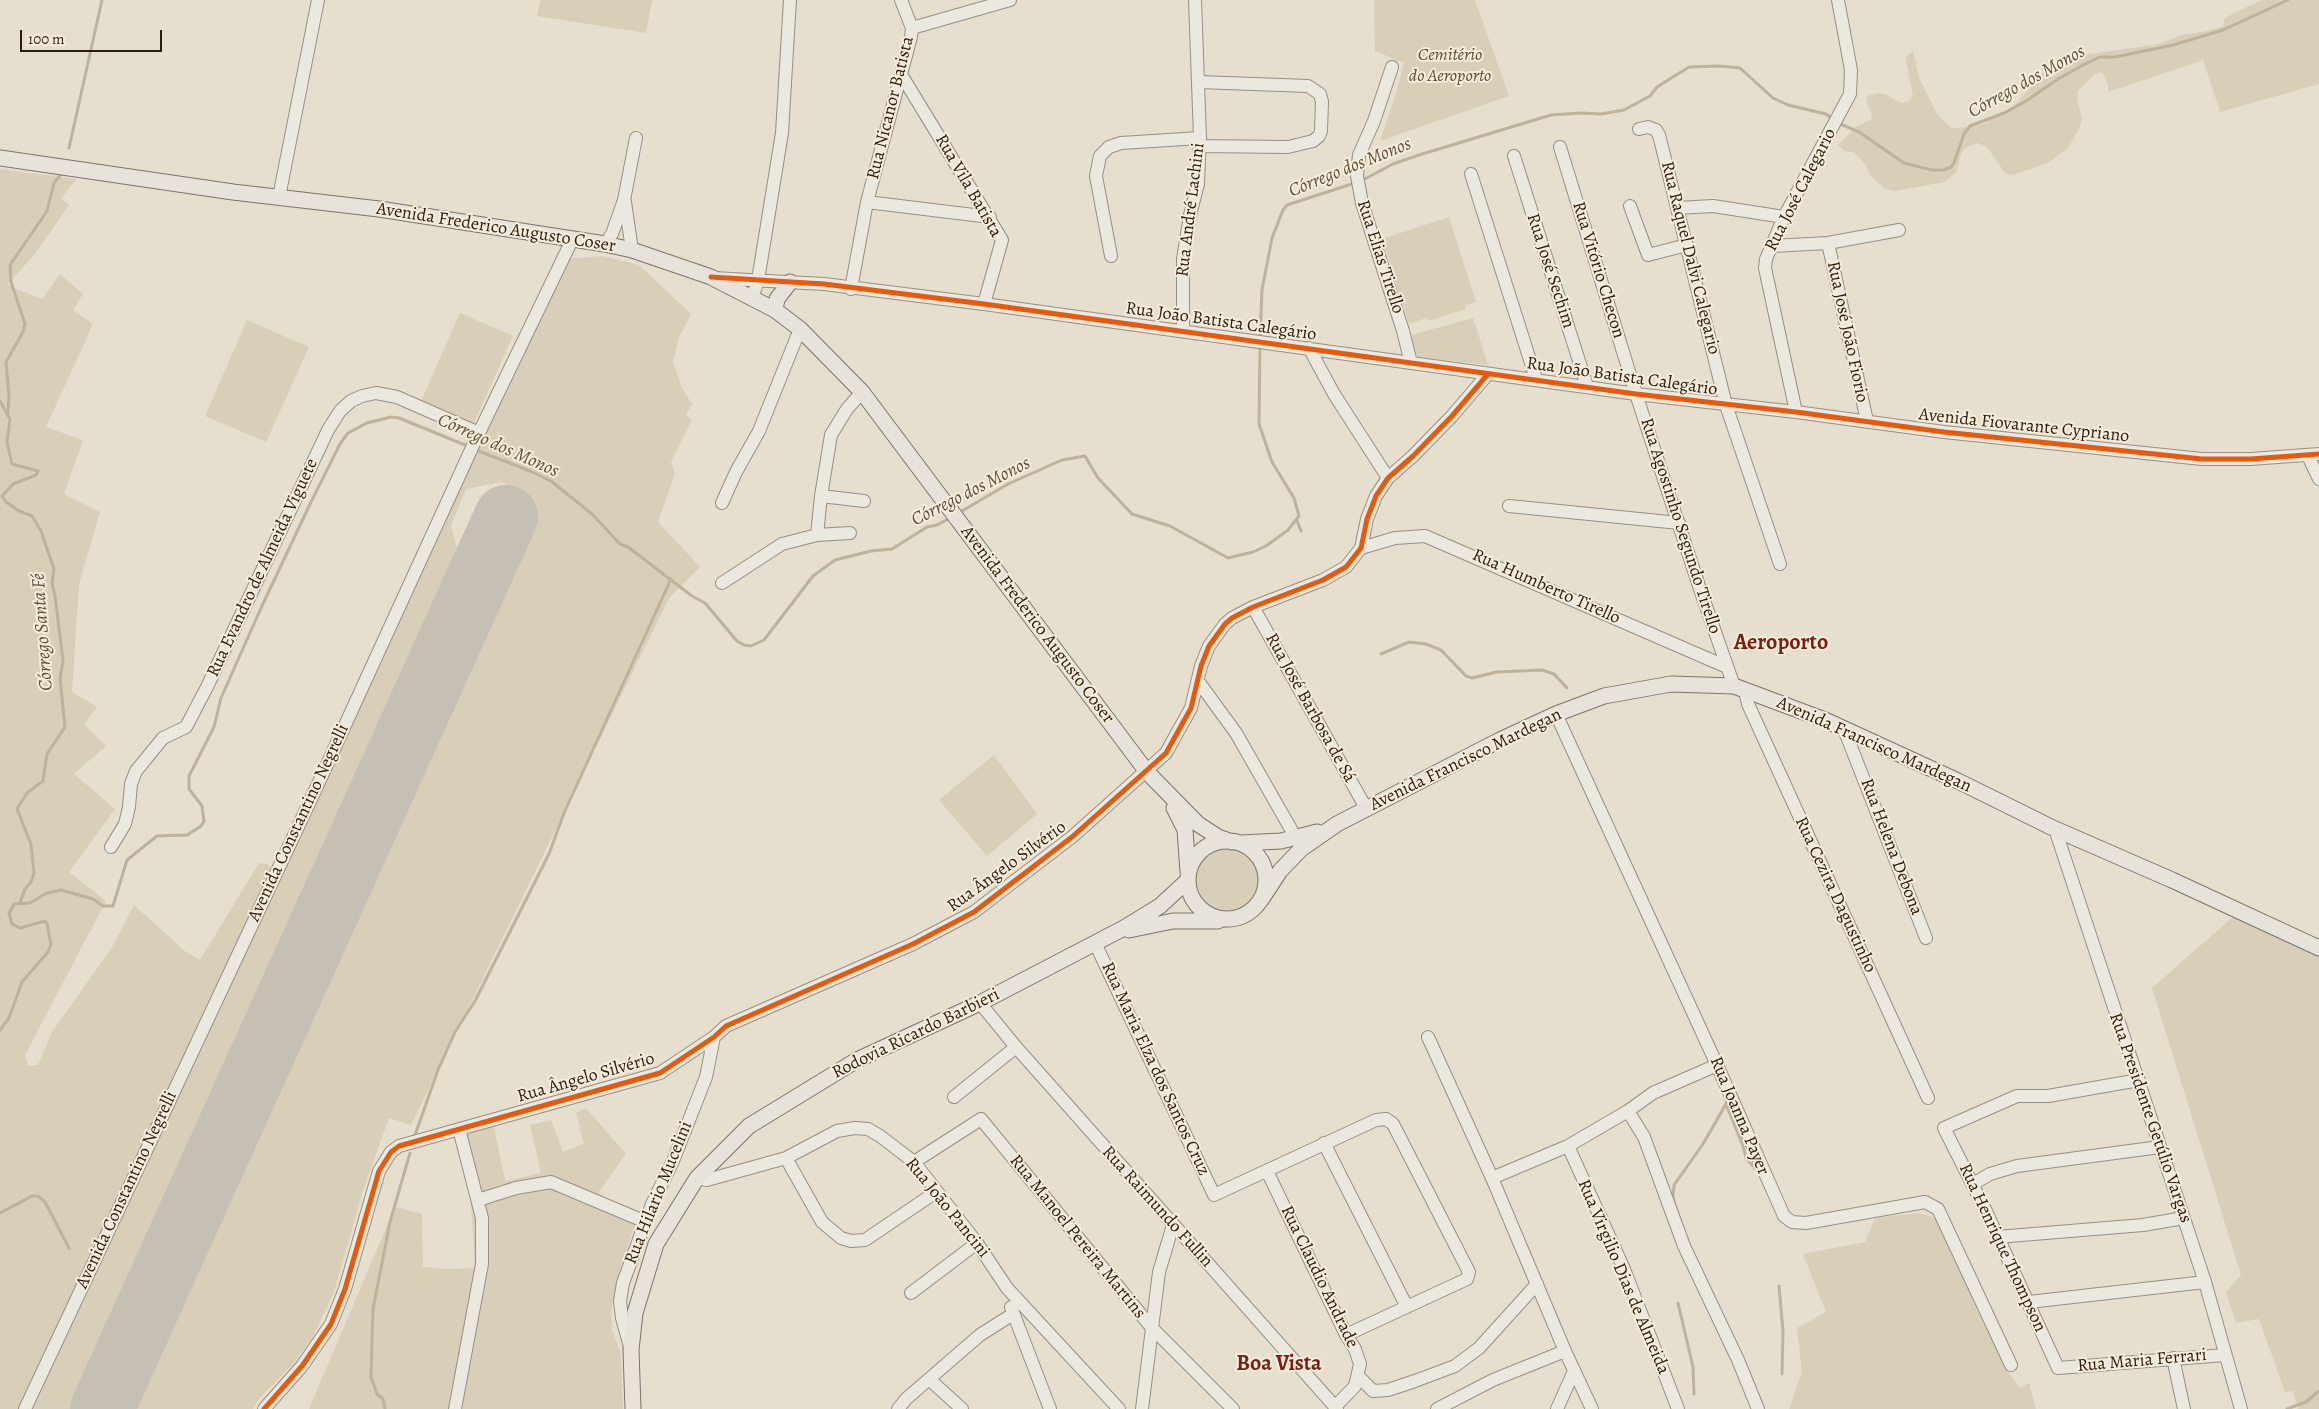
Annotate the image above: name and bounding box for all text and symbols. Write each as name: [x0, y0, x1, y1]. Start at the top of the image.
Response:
scale bar: [22, 20, 165, 52]
text: 100 m: [28, 29, 65, 49]
street label: Rua Nicanor Batista: [863, 34, 919, 182]
water label: Córrego dos Monos: [1965, 40, 2089, 124]
park label: Cemitério do Aeroporto: [1409, 45, 1491, 88]
street label: Rua José Calegario: [1761, 125, 1841, 255]
street label: Rua Vila Batista: [930, 131, 1006, 241]
water label: Córrego dos Monos: [1285, 133, 1415, 203]
street label: Rua André Lachini: [1172, 142, 1210, 278]
street label: Rua Raquel Dalvi Calegario: [1656, 159, 1724, 357]
street label: Rua Elias Tirello: [1351, 197, 1409, 317]
street label: Avenida Frederico Augusto Coser: [375, 198, 617, 258]
street label: Rua Vitório Checon: [1567, 199, 1629, 341]
street label: Rua José Sechim: [1521, 211, 1579, 331]
street label: Rua José João Fiorio: [1821, 259, 1873, 405]
street label: Rua João Batista Calegário: [1124, 298, 1318, 346]
street label: Rua João Batista Calegário: [1525, 353, 1719, 401]
street label: Avenida Fiovarante Cypriano: [1918, 404, 2130, 448]
water label: Córrego dos Monos: [434, 409, 562, 483]
street label: Rua Agostinho Segundo Tirello: [1635, 415, 1725, 637]
water label: Córrego dos Monos: [908, 452, 1034, 532]
street label: Rua Evandro de Almeida Viguete: [203, 455, 323, 681]
street label: Avenida Frederico Augusto Coser: [956, 522, 1118, 728]
street label: Rua Humberto Tirello: [1469, 545, 1623, 629]
water label: Córrego Santa Fé: [28, 572, 58, 692]
street label: Rua José Barbosa de Sá: [1260, 630, 1360, 786]
district label: Aeroporto: [1734, 631, 1828, 657]
street label: Avenida Francisco Mardegan: [1773, 692, 1975, 798]
street label: Avenida Francisco Mardegan: [1366, 704, 1566, 816]
street label: Avenida Constantino Negrelli: [244, 721, 354, 925]
street label: Rua Helena Debona: [1855, 776, 1927, 918]
street label: Rua Cezira Dagustinho: [1789, 814, 1881, 976]
street label: Rua Ângelo Silvério: [943, 817, 1071, 917]
street label: Rua Maria Elza dos Santos Cruz: [1096, 959, 1214, 1179]
street label: Rodovia Ricardo Barbieri: [829, 984, 1003, 1084]
street label: Rua Presidente Getúlio Vargas: [2104, 1010, 2196, 1226]
street label: Rua Ângelo Silvério: [515, 1048, 657, 1108]
street label: Rua Joanna Payer: [1704, 1053, 1774, 1179]
street label: Avenida Constantino Negrelli: [72, 1088, 182, 1292]
street label: Rua Hilario Mucelini: [620, 1118, 698, 1268]
street label: Rua Raimundo Fullin: [1097, 1142, 1217, 1272]
street label: Rua Manoel Pereira Martins: [1004, 1151, 1150, 1323]
street label: Rua João Pancini: [900, 1154, 994, 1262]
street label: Rua Henrique Thompson: [1953, 1160, 2051, 1336]
street label: Rua Virgilio Dias de Almeida: [1572, 1176, 1674, 1378]
street label: Rua Claudio Andrade: [1275, 1202, 1363, 1352]
street label: Rua Maria Ferrari: [2076, 1345, 2208, 1377]
district label: Boa Vista: [1236, 1352, 1322, 1378]

